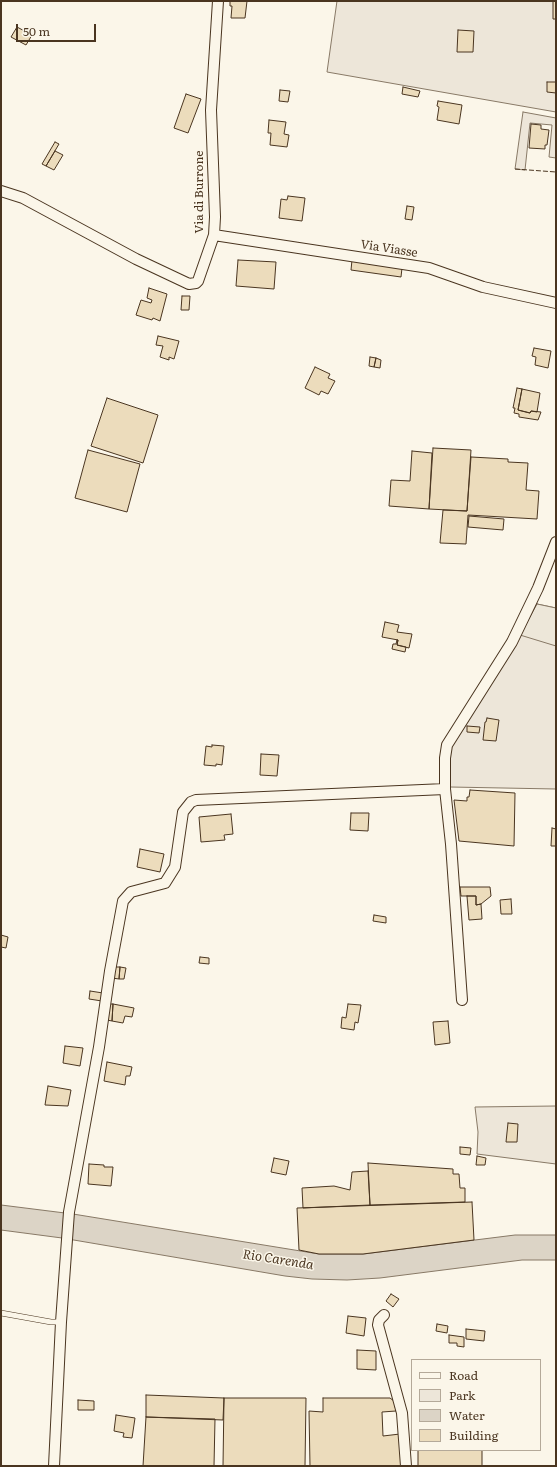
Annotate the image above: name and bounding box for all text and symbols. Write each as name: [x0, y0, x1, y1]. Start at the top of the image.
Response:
scale bar: [18, 16, 98, 42]
text: 50 m: [23, 22, 50, 40]
street label: Via di Burrone: [192, 150, 206, 234]
street label: Via Viasse: [359, 237, 419, 261]
water label: Rio Carenda: [241, 1247, 315, 1273]
legend: [411, 1359, 541, 1451]
text: Road: [449, 1366, 478, 1384]
text: Park: [449, 1386, 475, 1404]
text: Water: [449, 1406, 485, 1424]
text: Building: [449, 1426, 498, 1444]

